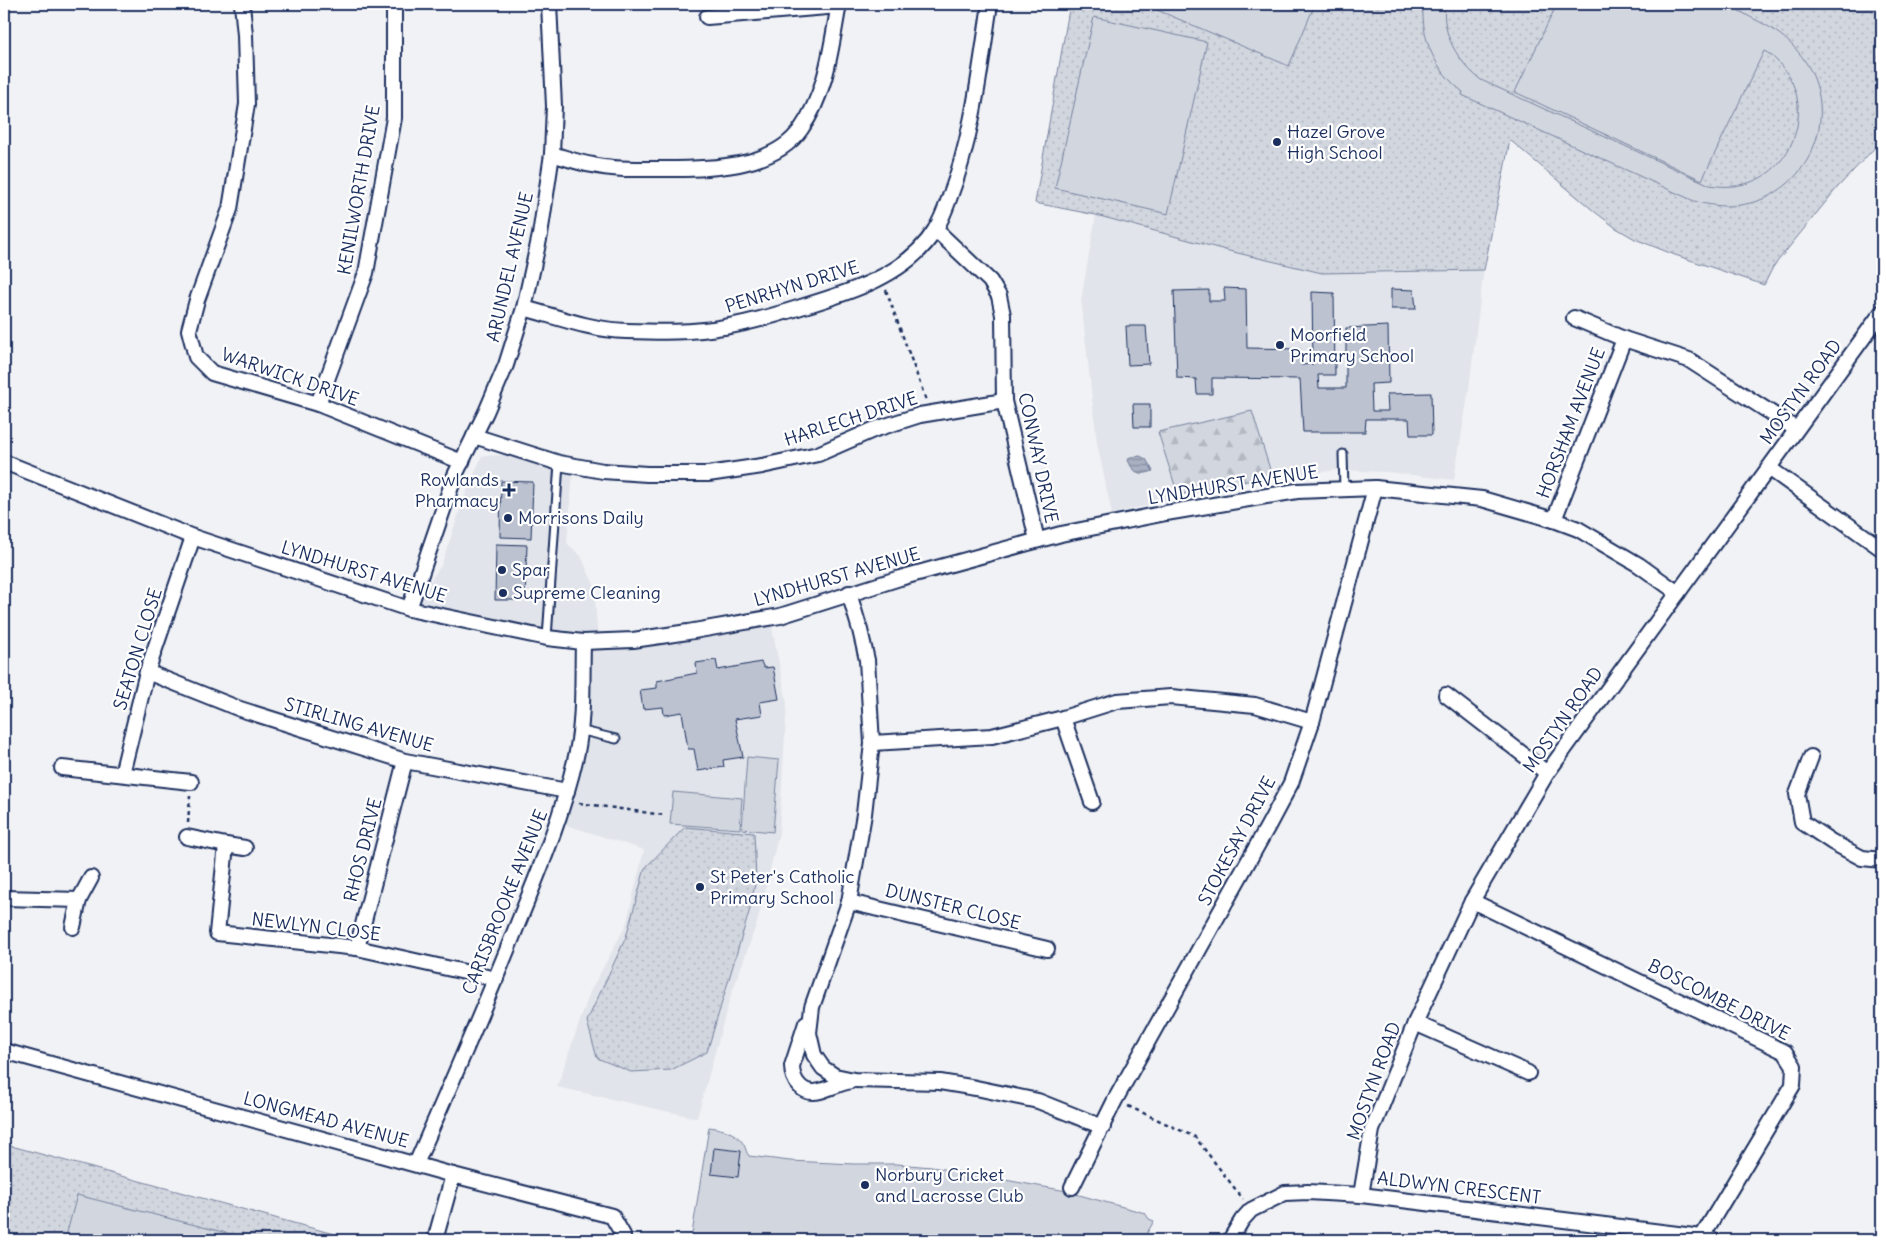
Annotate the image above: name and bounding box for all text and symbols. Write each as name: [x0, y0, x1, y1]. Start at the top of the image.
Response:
street label: KENILWORTH DRIVE: [332, 103, 385, 277]
place label: Hazel Grove High School: [1287, 120, 1385, 164]
marker: Hazel Grove High School: [1271, 136, 1283, 148]
street label: ARUNDEL AVENUE: [481, 190, 538, 344]
street label: PENRHYN DRIVE: [722, 255, 862, 318]
place label: Moorfield Primary School: [1290, 323, 1414, 367]
street label: MOSTYN ROAD: [1755, 335, 1846, 449]
marker: Moorfield Primary School: [1274, 339, 1286, 351]
street label: WARWICK DRIVE: [218, 342, 362, 411]
street label: HORSHAM AVENUE: [1531, 344, 1610, 502]
street label: HARLECH DRIVE: [781, 386, 920, 451]
street label: CONWAY DRIVE: [1013, 391, 1064, 525]
street label: LYNDHURST AVENUE: [1146, 460, 1320, 509]
place label: Rowlands Pharmacy: [415, 468, 499, 512]
marker: Rowlands Pharmacy: [503, 484, 515, 496]
place label: Morrisons Daily: [518, 506, 644, 529]
marker: Morrisons Daily: [502, 512, 514, 524]
street label: LYNDHURST AVENUE: [279, 535, 450, 608]
street label: LYNDHURST AVENUE: [751, 542, 923, 611]
place label: Spar: [512, 558, 551, 581]
marker: Spar: [496, 564, 508, 576]
place label: Supreme Cleaning: [513, 581, 661, 604]
street label: SEATON CLOSE: [108, 585, 167, 713]
marker: Supreme Cleaning: [497, 587, 509, 599]
street label: MOSTYN ROAD: [1518, 662, 1608, 777]
street label: STIRLING AVENUE: [282, 692, 436, 757]
street label: STOKESAY DRIVE: [1193, 772, 1280, 909]
street label: RHOS DRIVE: [338, 795, 387, 904]
street label: CARISBROOKE AVENUE: [457, 806, 552, 998]
place label: St Peter's Catholic Primary School: [710, 865, 854, 909]
street label: DUNSTER CLOSE: [883, 879, 1023, 934]
marker: St Peter's Catholic Primary School: [694, 881, 706, 893]
street label: NEWLYN CLOSE: [250, 907, 382, 946]
street label: BOSCOMBE DRIVE: [1644, 954, 1794, 1045]
street label: MOSTYN ROAD: [1341, 1019, 1406, 1143]
street label: LONGMEAD AVENUE: [241, 1086, 411, 1153]
place label: Norbury Cricket and Lacrosse Club: [875, 1163, 1024, 1207]
street label: ALDWYN CRESCENT: [1376, 1166, 1542, 1209]
marker: Norbury Cricket and Lacrosse Club: [859, 1179, 871, 1191]

